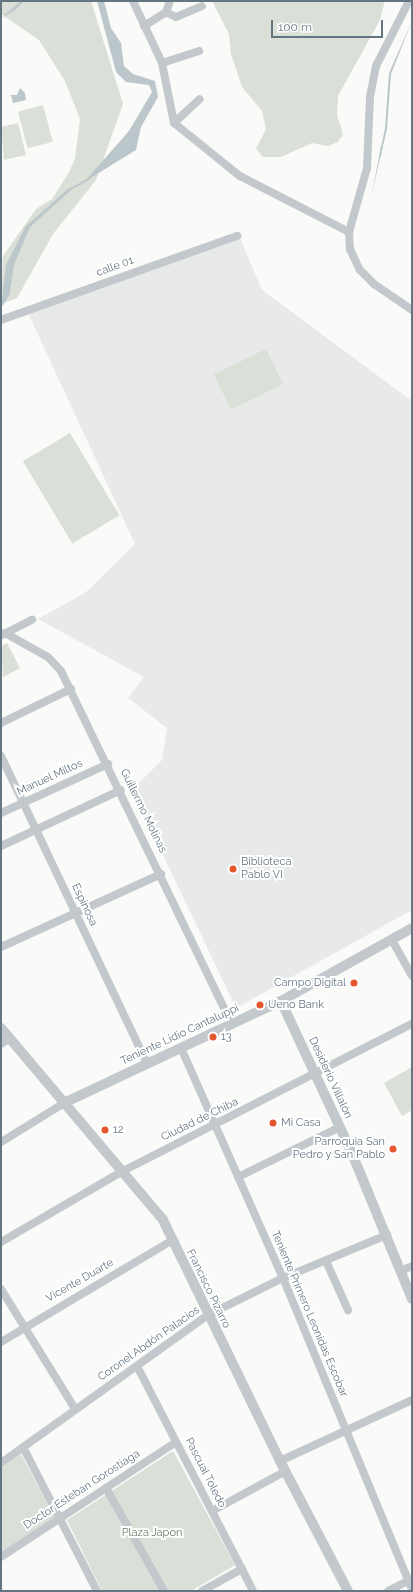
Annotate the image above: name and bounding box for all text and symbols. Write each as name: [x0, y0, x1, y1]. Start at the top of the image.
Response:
scale bar: [273, 12, 385, 38]
text: 100 m: [278, 20, 312, 34]
street label: calle 01: [95, 254, 135, 280]
street label: Manuel Miltos: [15, 757, 85, 799]
street label: Guillermo Molinas: [117, 767, 169, 855]
place label: Biblioteca Pablo VI: [241, 856, 291, 882]
marker: Biblioteca Pablo VI: [228, 864, 238, 874]
street label: Espinosa: [68, 882, 100, 928]
place label: Campo Digital: [274, 976, 346, 990]
marker: Campo Digital: [349, 978, 359, 988]
place label: Ueno Bank: [268, 998, 324, 1012]
marker: Ueno Bank: [255, 1000, 265, 1010]
street label: Teniente Lidio Cantaluppi: [119, 1002, 241, 1068]
place label: 13: [221, 1030, 232, 1044]
marker: 13: [208, 1032, 218, 1042]
street label: Desiderio Villalón: [305, 1035, 355, 1121]
street label: Ciudad de Chiba: [159, 1096, 241, 1144]
place label: Mi Casa: [281, 1116, 321, 1130]
marker: Mi Casa: [268, 1118, 278, 1128]
place label: 12: [113, 1123, 123, 1137]
marker: 12: [100, 1125, 110, 1135]
place label: Parroquia San Pedro y San Pablo: [292, 1136, 385, 1162]
marker: Parroquia San Pedro y San Pablo: [388, 1144, 398, 1154]
street label: Teniente Primero Leonidas Escobar: [268, 1229, 350, 1399]
street label: Francisco Pizarro: [183, 1247, 233, 1331]
street label: Vicente Duarte: [44, 1256, 116, 1306]
street label: Coronel Abdón Palacios: [95, 1304, 203, 1384]
street label: Pascual Toledo: [182, 1436, 228, 1510]
street label: Doctor Esteban Gorostiaga: [21, 1447, 143, 1533]
park label: Plaza Japon: [122, 1526, 182, 1540]

